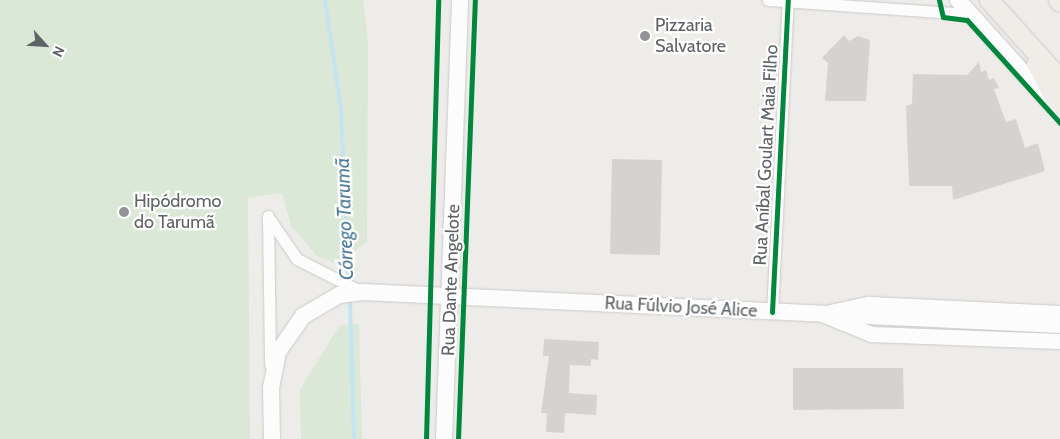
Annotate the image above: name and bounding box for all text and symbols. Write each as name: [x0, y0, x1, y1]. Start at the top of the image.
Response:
place label: Pizzaria Salvatore: [655, 15, 726, 58]
north arrow: [20, 20, 70, 70]
marker: Pizzaria Salvatore: [639, 30, 651, 42]
text: N: [48, 43, 69, 60]
street label: Rua Aníbal Goulart Maia Filho: [749, 44, 783, 266]
water label: Córrego Tarumã: [331, 158, 359, 280]
place label: Hipódromo do Tarumã: [134, 191, 221, 233]
street label: Rua Dante Angelote: [438, 204, 464, 356]
marker: Hipódromo do Tarumã: [118, 206, 130, 218]
street label: Rua Fúlvio José Alice: [604, 292, 758, 322]

